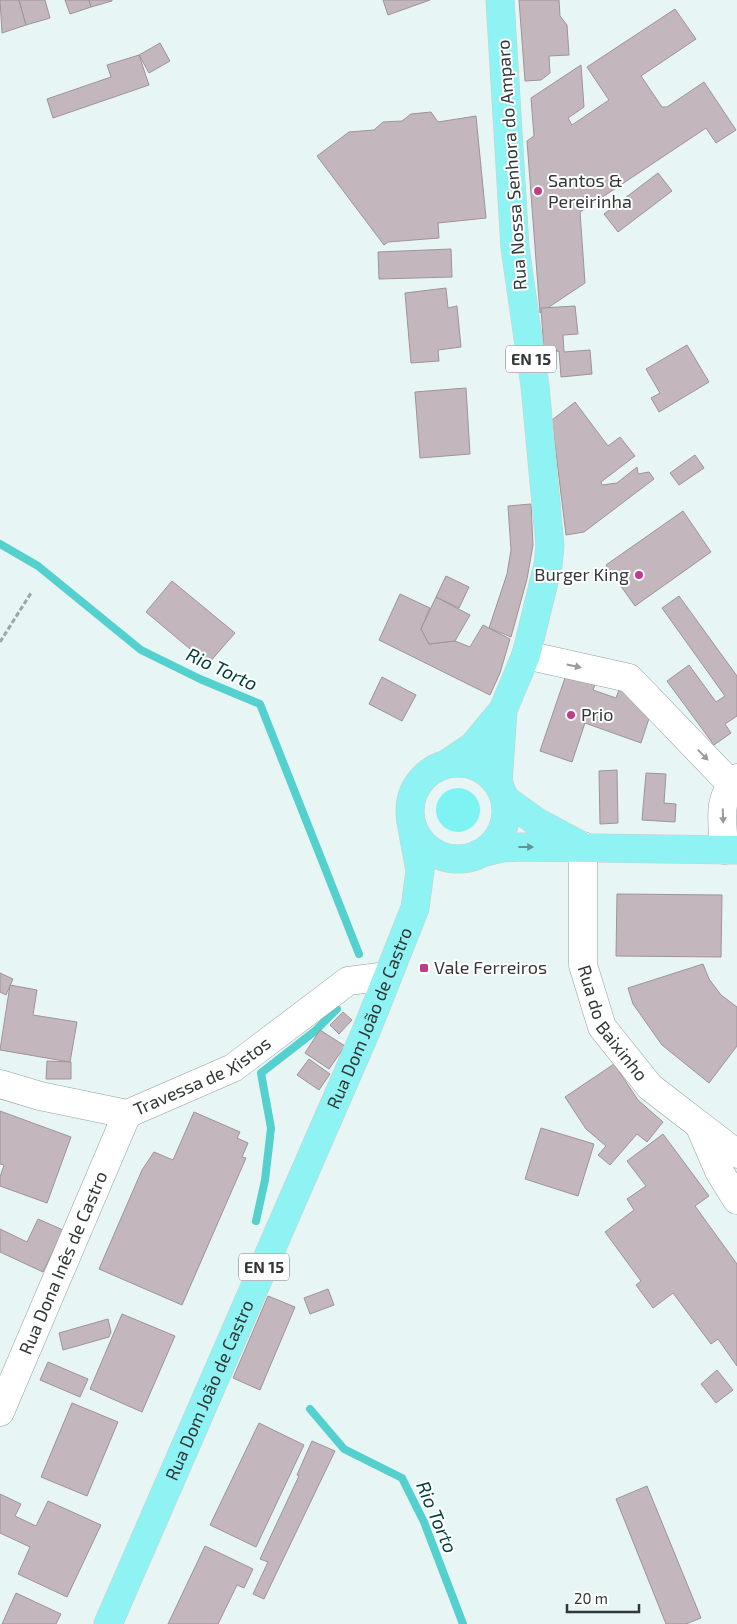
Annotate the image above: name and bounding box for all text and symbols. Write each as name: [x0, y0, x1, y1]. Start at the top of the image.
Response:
street label: Rua Nossa Senhora do Amparo: [491, 39, 531, 291]
place label: Santos & Pereirinha: [548, 169, 632, 212]
marker: Santos & Pereirinha: [532, 185, 544, 197]
road number: EN 15: [506, 346, 556, 372]
place label: Burger King: [534, 563, 629, 585]
marker: Burger King: [633, 569, 645, 581]
water label: Rio Torto: [183, 642, 261, 695]
one-way arrow: [567, 662, 582, 670]
place label: Prio: [581, 703, 614, 725]
marker: Prio: [565, 709, 577, 721]
one-way arrow: [696, 748, 708, 760]
one-way arrow: [720, 808, 728, 824]
one-way arrow: [519, 843, 535, 851]
street label: Rua Dom João de Castro: [322, 924, 416, 1112]
place label: Vale Ferreiros: [434, 956, 547, 978]
marker: Vale Ferreiros: [418, 962, 430, 974]
street label: Rua do Baixinho: [574, 962, 653, 1085]
street label: Travessa de Xistos: [130, 1031, 275, 1120]
street label: Rua Dona Inês de Castro: [14, 1168, 111, 1358]
road number: EN 15: [239, 1254, 289, 1280]
street label: Rua Dom João de Castro: [160, 1296, 258, 1484]
water label: Rio Torto: [412, 1477, 463, 1556]
scale bar: [567, 1582, 640, 1614]
text: 20 m: [574, 1589, 608, 1607]

